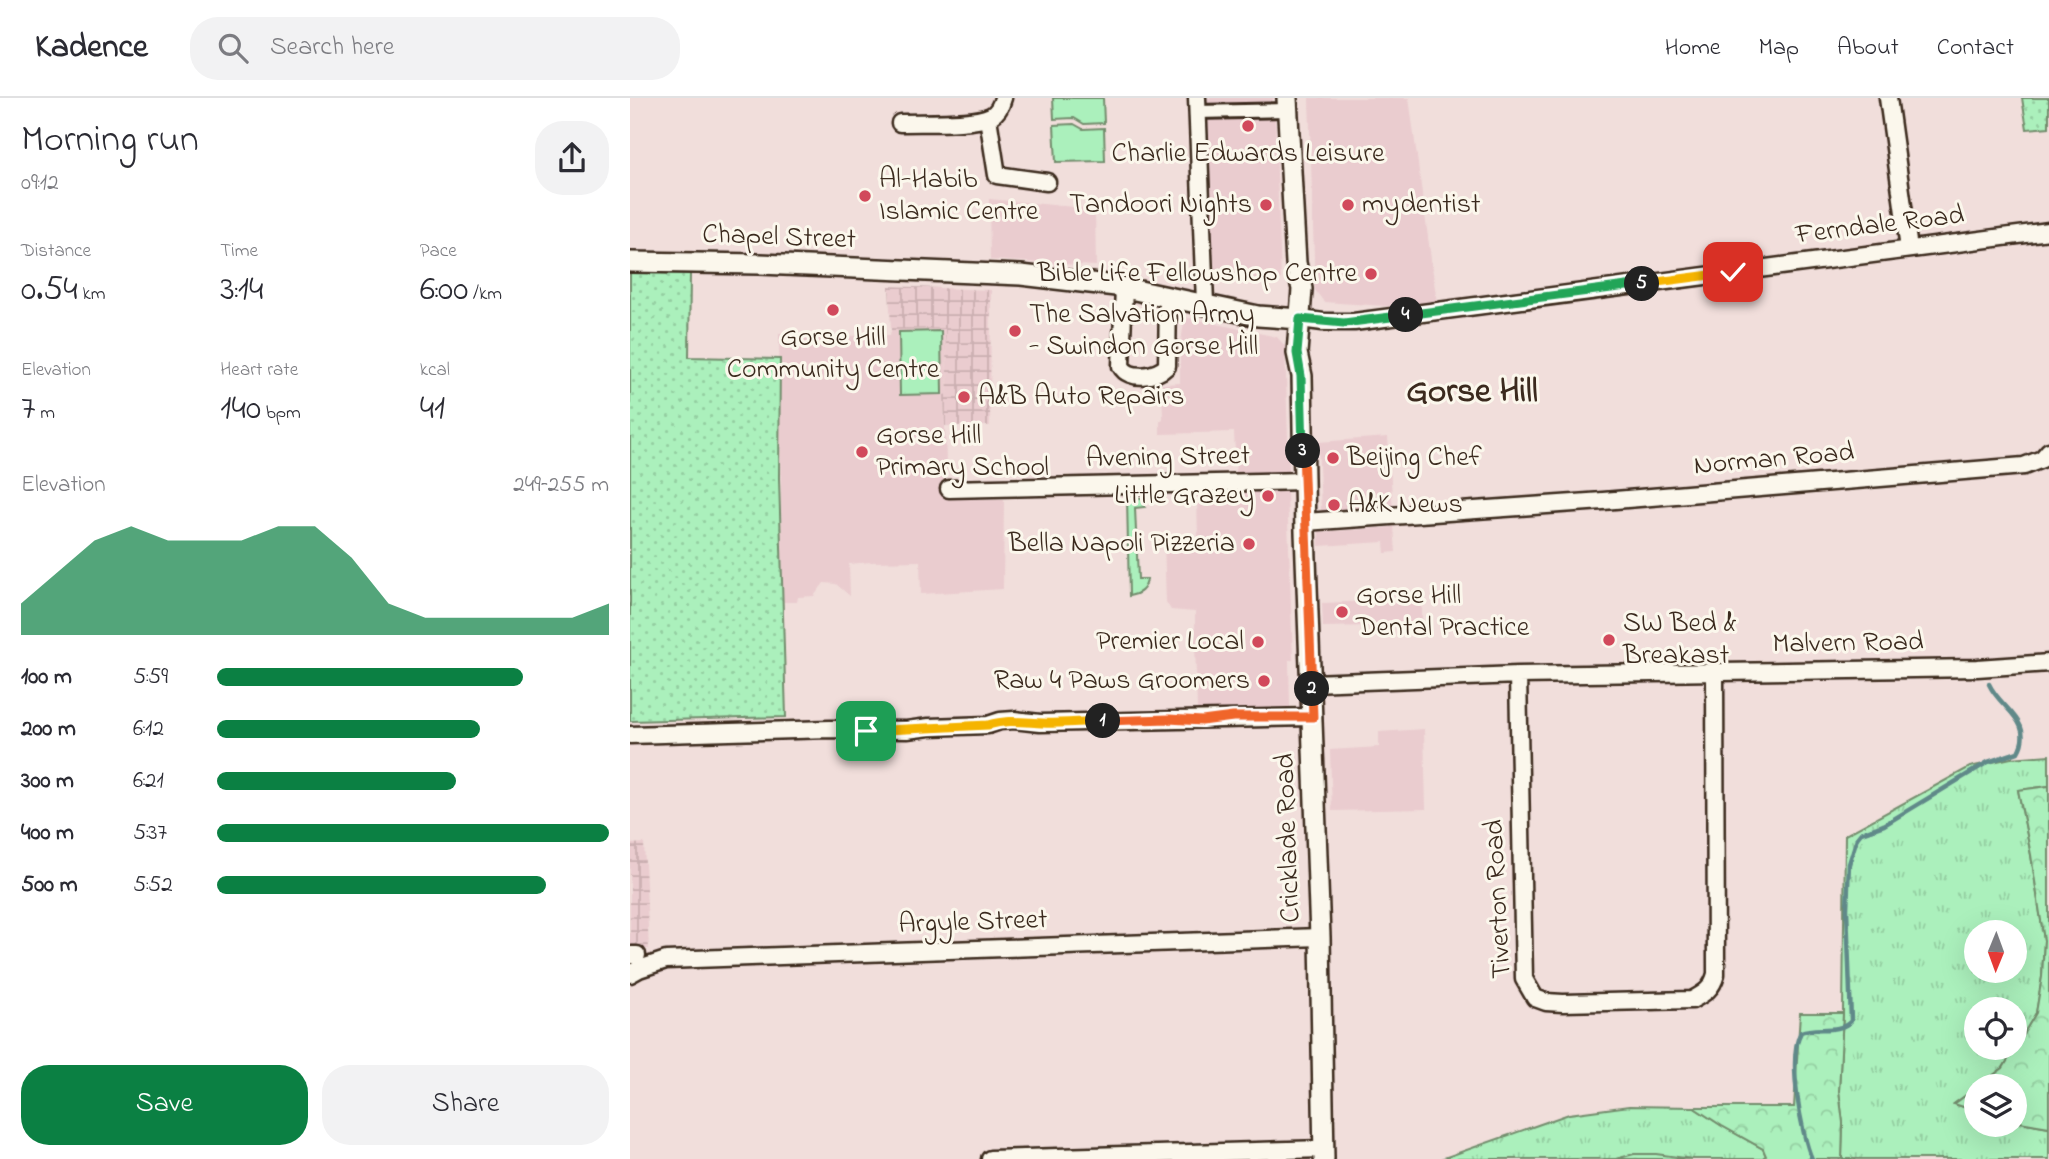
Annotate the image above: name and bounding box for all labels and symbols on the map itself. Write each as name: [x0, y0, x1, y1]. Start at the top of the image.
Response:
marker: Charlie Edwards Leisure: [1240, 118, 1256, 134]
place label: Charlie Edwards Leisure: [1112, 134, 1385, 175]
place label: Al-Habib Islamic Centre: [879, 160, 1039, 233]
place label: Tandoori Nights: [1069, 185, 1252, 226]
place label: mydentist: [1362, 185, 1480, 226]
marker: Al-Habib Islamic Centre: [857, 188, 873, 204]
street label: Ferndale Road: [1793, 195, 1967, 257]
marker: Tandoori Nights: [1258, 197, 1274, 213]
marker: mydentist: [1340, 197, 1356, 213]
street label: Chapel Street: [701, 215, 857, 261]
pin: [1703, 242, 1763, 302]
place label: Bible Life Fellowshop Centre: [1036, 254, 1357, 295]
marker: Bible Life Fellowshop Centre: [1363, 266, 1379, 282]
pin: 5: [1625, 266, 1660, 302]
place label: The Salvation Army - Swindon Gorse Hill: [1029, 295, 1258, 368]
pin: 4: [1388, 298, 1424, 332]
marker: Gorse Hill Community Centre: [825, 302, 841, 318]
place label: Gorse Hill Community Centre: [727, 318, 940, 391]
marker: The Salvation Army - Swindon Gorse Hill: [1007, 323, 1023, 339]
district label: Gorse Hill: [1406, 367, 1538, 418]
place label: A&B Auto Repairs: [978, 377, 1184, 418]
marker: A&B Auto Repairs: [956, 389, 972, 405]
place label: Gorse Hill Primary School: [876, 416, 1049, 489]
street label: Norman Road: [1692, 433, 1856, 487]
pin: 3: [1286, 434, 1320, 468]
street label: Avening Street: [1086, 436, 1250, 480]
place label: Beijing Chef: [1346, 438, 1482, 479]
marker: Gorse Hill Primary School: [854, 444, 870, 460]
marker: Beijing Chef: [1325, 450, 1341, 466]
place label: Little Grazey: [1114, 476, 1254, 517]
place label: A&K News: [1348, 485, 1463, 526]
marker: Little Grazey: [1260, 488, 1276, 504]
marker: A&K News: [1326, 497, 1342, 513]
place label: Bella Napoli Pizzeria: [1007, 524, 1235, 565]
marker: Bella Napoli Pizzeria: [1241, 536, 1257, 552]
place label: Gorse Hill Dental Practice: [1355, 576, 1530, 649]
marker: Gorse Hill Dental Practice: [1334, 604, 1350, 620]
place label: SW Bed & Breakast: [1622, 604, 1737, 677]
place label: Premier Local: [1096, 622, 1244, 663]
street label: Malvern Road: [1772, 622, 1924, 666]
marker: SW Bed & Breakast: [1601, 632, 1617, 648]
marker: Premier Local: [1250, 634, 1266, 650]
place label: Raw 4 Paws Groomers: [994, 661, 1250, 702]
pin: 2: [1294, 672, 1330, 706]
marker: Raw 4 Paws Groomers: [1256, 673, 1272, 689]
pin: [836, 701, 896, 761]
pin: 1: [1086, 704, 1120, 738]
street label: Cricklade Road: [1266, 752, 1312, 924]
street label: Tiverton Road: [1474, 818, 1524, 980]
street label: Argyle Street: [898, 900, 1048, 946]
north arrow: [1964, 920, 2026, 984]

